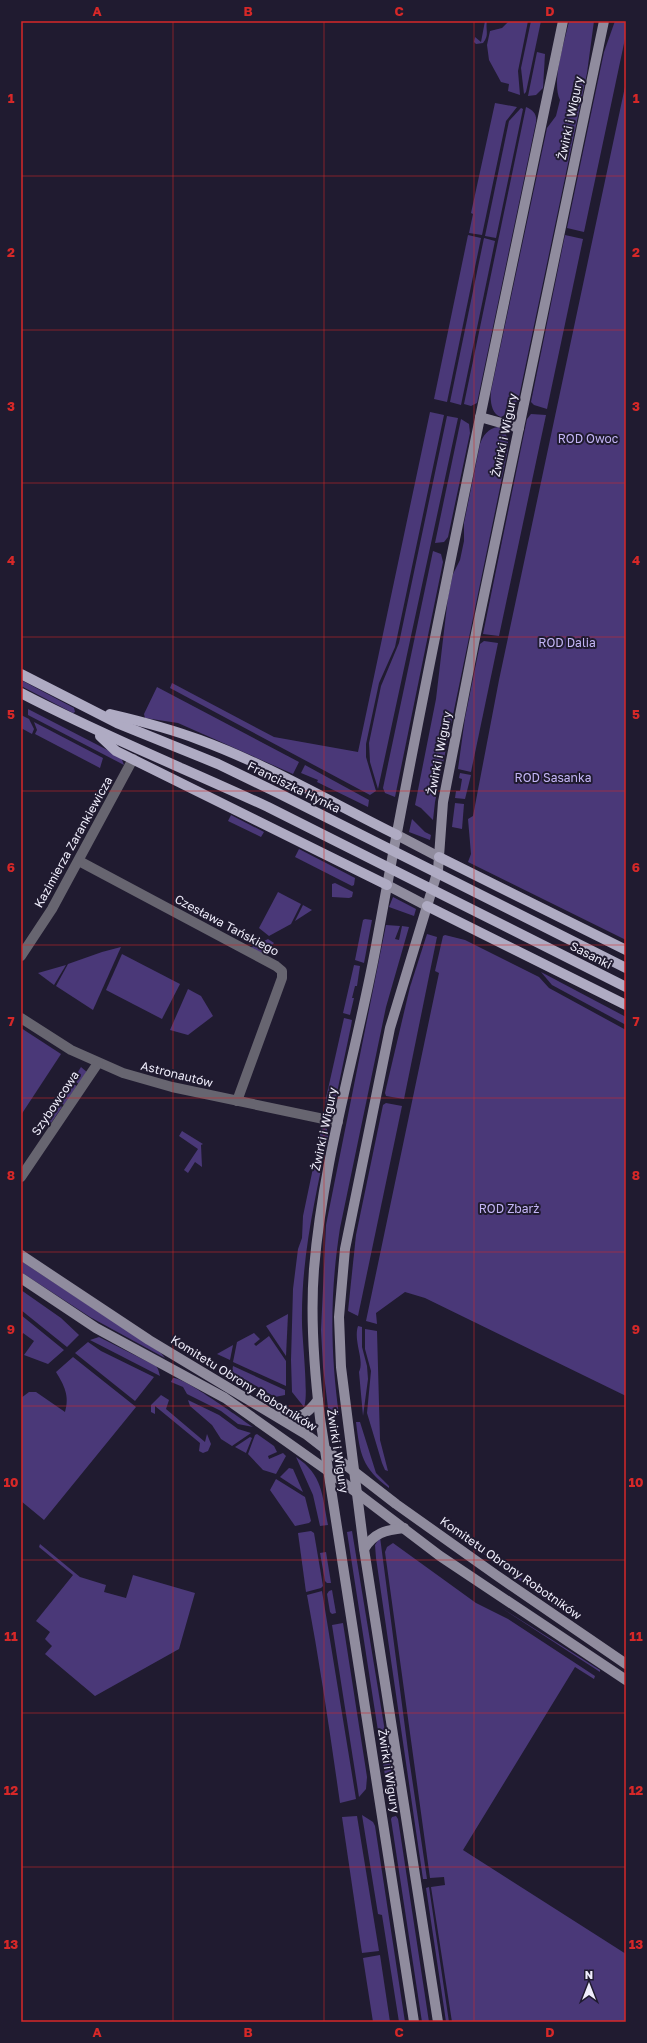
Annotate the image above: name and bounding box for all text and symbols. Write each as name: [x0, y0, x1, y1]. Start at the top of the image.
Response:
text: A: [92, 3, 102, 19]
text: B: [243, 3, 253, 19]
text: C: [394, 3, 404, 19]
text: D: [545, 3, 555, 19]
street label: Żwirki i Wigury: [554, 75, 586, 161]
text: 1: [8, 90, 15, 106]
text: 1: [633, 90, 640, 106]
text: 2: [7, 244, 15, 260]
text: 2: [632, 244, 640, 260]
street label: Żwirki i Wigury: [488, 392, 520, 478]
text: 3: [7, 398, 15, 414]
text: 3: [632, 398, 640, 414]
park label: ROD Owoc: [558, 431, 619, 446]
text: 4: [7, 552, 15, 568]
text: 4: [632, 552, 640, 568]
park label: ROD Dalia: [538, 635, 596, 650]
text: 5: [7, 706, 15, 722]
text: 5: [632, 706, 640, 722]
street label: Żwirki i Wigury: [424, 710, 455, 796]
street label: Franciszka Hynka: [245, 758, 343, 816]
park label: ROD Sasanka: [515, 770, 591, 785]
street label: Kazimierza Zarankiewicza: [31, 774, 115, 910]
text: 6: [7, 859, 15, 875]
text: 6: [632, 859, 640, 875]
street label: Czesława Tańskiego: [172, 891, 282, 959]
street label: Sasanki: [568, 938, 614, 972]
text: 7: [7, 1013, 15, 1029]
text: 7: [632, 1013, 640, 1029]
street label: Astronautów: [139, 1058, 215, 1090]
street label: Szybowcowa: [28, 1068, 82, 1138]
street label: Żwirki i Wigury: [308, 1086, 340, 1172]
text: 8: [7, 1167, 15, 1183]
text: 8: [632, 1167, 640, 1183]
park label: ROD Zbarż: [479, 1201, 539, 1216]
text: 9: [7, 1321, 15, 1337]
text: 9: [632, 1321, 640, 1337]
street label: Komitetu Obrony Robotników: [168, 1332, 320, 1434]
street label: Żwirki i Wigury: [324, 1408, 352, 1494]
text: 10: [3, 1474, 19, 1490]
text: 10: [628, 1474, 644, 1490]
street label: Komitetu Obrony Robotników: [437, 1513, 585, 1623]
text: 11: [4, 1628, 18, 1644]
text: 11: [629, 1628, 643, 1644]
street label: Żwirki i Wigury: [375, 1728, 403, 1814]
text: 12: [4, 1782, 18, 1798]
text: 12: [629, 1782, 643, 1798]
text: 13: [4, 1936, 18, 1952]
text: 13: [629, 1936, 643, 1952]
north arrow: [569, 1965, 609, 2005]
text: N: [585, 1968, 593, 1981]
text: A: [92, 2024, 102, 2040]
text: B: [243, 2024, 253, 2040]
text: C: [394, 2024, 404, 2040]
text: D: [545, 2024, 555, 2040]

